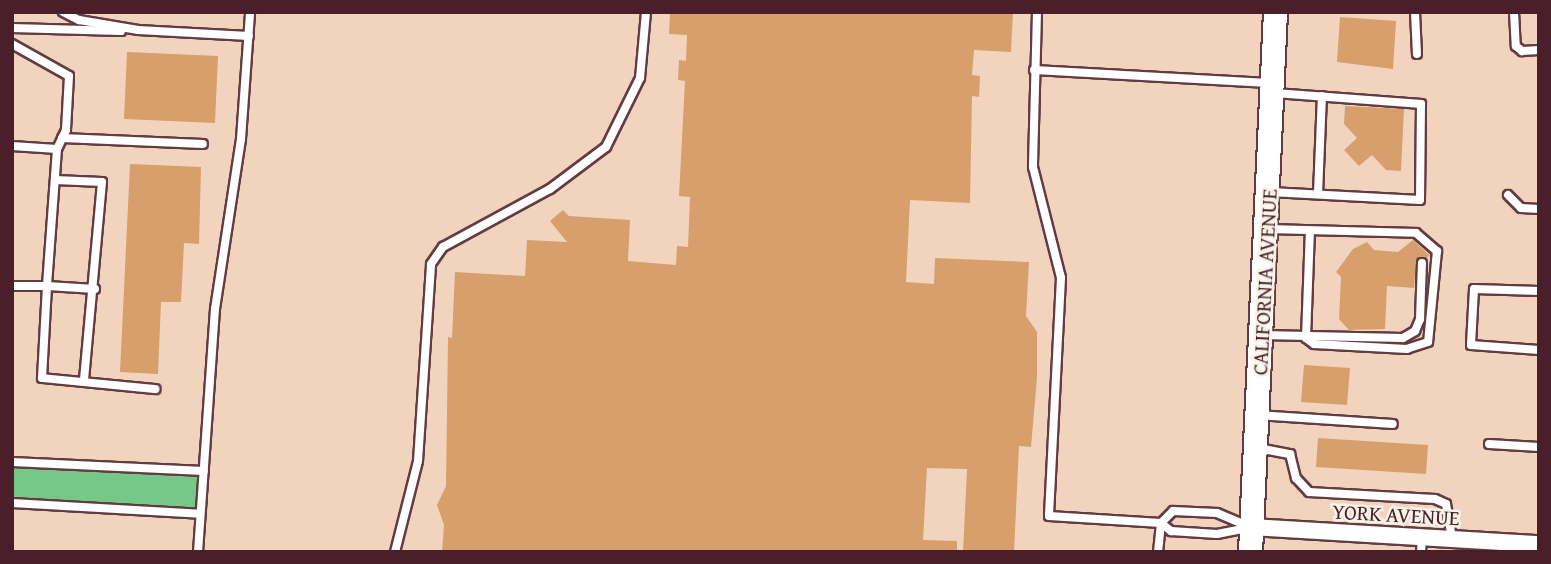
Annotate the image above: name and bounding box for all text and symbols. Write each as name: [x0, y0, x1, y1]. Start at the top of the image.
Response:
street label: CALIFORNIA AVENUE: [1248, 188, 1282, 376]
street label: YORK AVENUE: [1332, 499, 1460, 531]

